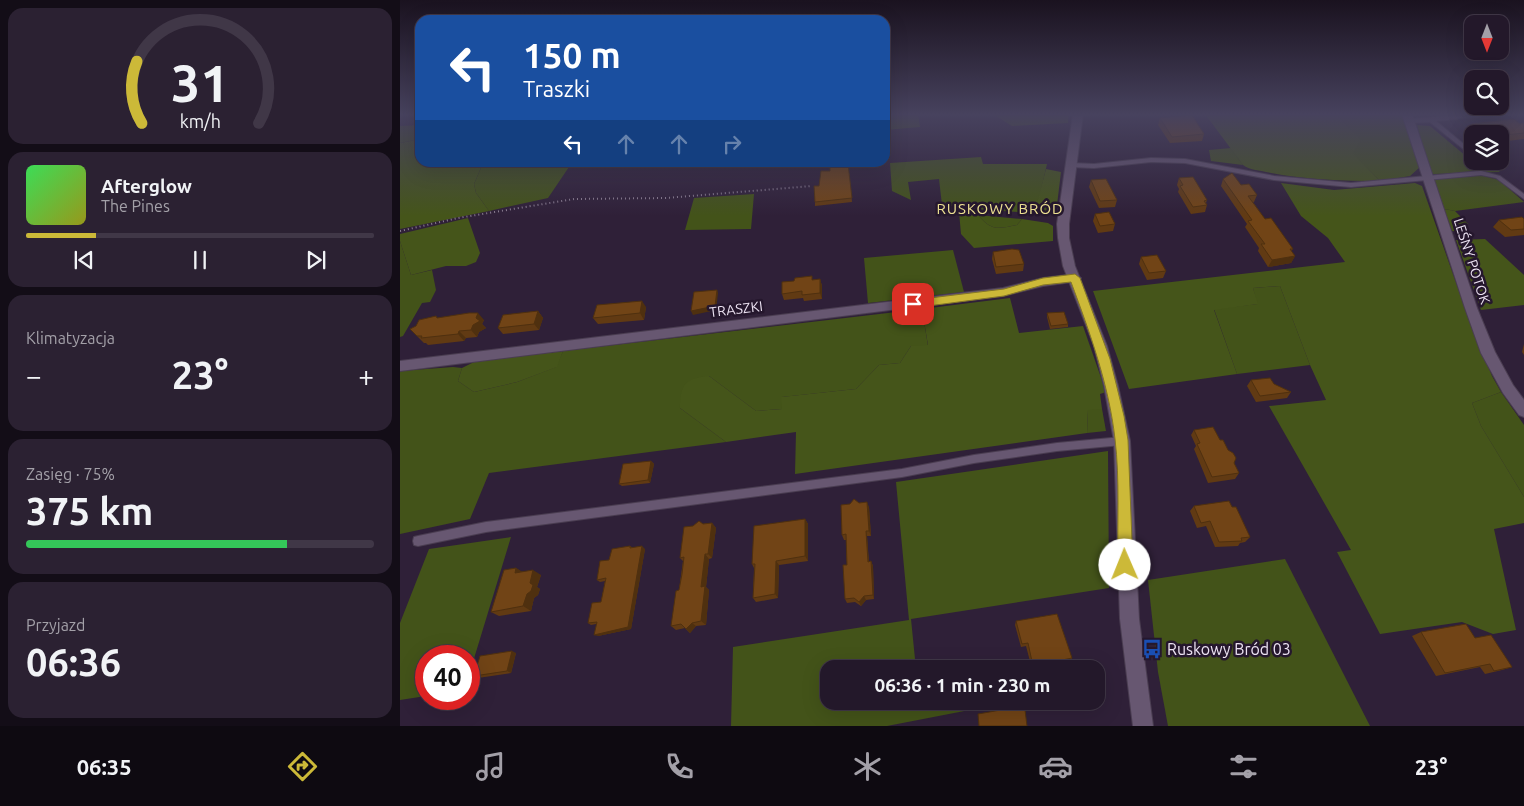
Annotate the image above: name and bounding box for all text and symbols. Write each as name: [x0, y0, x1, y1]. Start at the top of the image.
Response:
north arrow: [1464, 15, 1509, 60]
map controls: [1464, 15, 1509, 170]
icon: left: [440, 35, 505, 100]
text: 150 m: [523, 35, 621, 75]
text: 31: [171, 54, 229, 112]
button: search: [1464, 70, 1509, 115]
text: Traszki: [523, 76, 590, 101]
text: km/h: [179, 111, 221, 131]
button: layers: [1464, 125, 1509, 170]
icon: left: [559, 130, 587, 158]
icon: ahead: [612, 130, 640, 158]
icon: ahead: [665, 130, 693, 158]
icon: right: [718, 130, 746, 158]
text: Afterglow: [101, 175, 192, 197]
text: The Pines: [101, 197, 170, 215]
district label: RUSKOWY BRÓD: [936, 200, 1064, 217]
street label: LEŚNY POTOK: [1451, 216, 1495, 307]
icon: previous: [70, 246, 98, 274]
icon: pause: [186, 246, 214, 274]
icon: next: [302, 246, 330, 274]
pin: [892, 283, 934, 325]
icon: arrive: [899, 290, 927, 318]
street label: TRASZKI: [708, 298, 764, 320]
text: Klimatyzacja: [26, 329, 115, 347]
text: 23°: [172, 354, 228, 396]
text: −: [26, 360, 42, 391]
text: +: [358, 360, 374, 391]
text: Zasięg · 75%: [26, 465, 115, 483]
text: 375 km: [26, 490, 153, 532]
position arrow: [1098, 538, 1150, 590]
text: Przyjazd: [26, 616, 85, 634]
bus stop icon: Ruskowy Bród 03: [1141, 638, 1163, 660]
place label: Ruskowy Bród 03: [1167, 640, 1291, 658]
text: 06:36: [26, 641, 121, 683]
speed limit sign: 40: [415, 645, 480, 710]
text: 06:36 · 1 min · 230 m: [875, 674, 1050, 696]
icon: directions: [285, 749, 320, 784]
icon: music: [473, 749, 508, 784]
icon: phone: [662, 749, 697, 784]
icon: climate: [850, 749, 885, 784]
icon: car: [1038, 749, 1073, 784]
icon: filters: [1226, 749, 1261, 784]
text: 06:35: [77, 754, 132, 779]
text: 23°: [1415, 754, 1447, 779]

